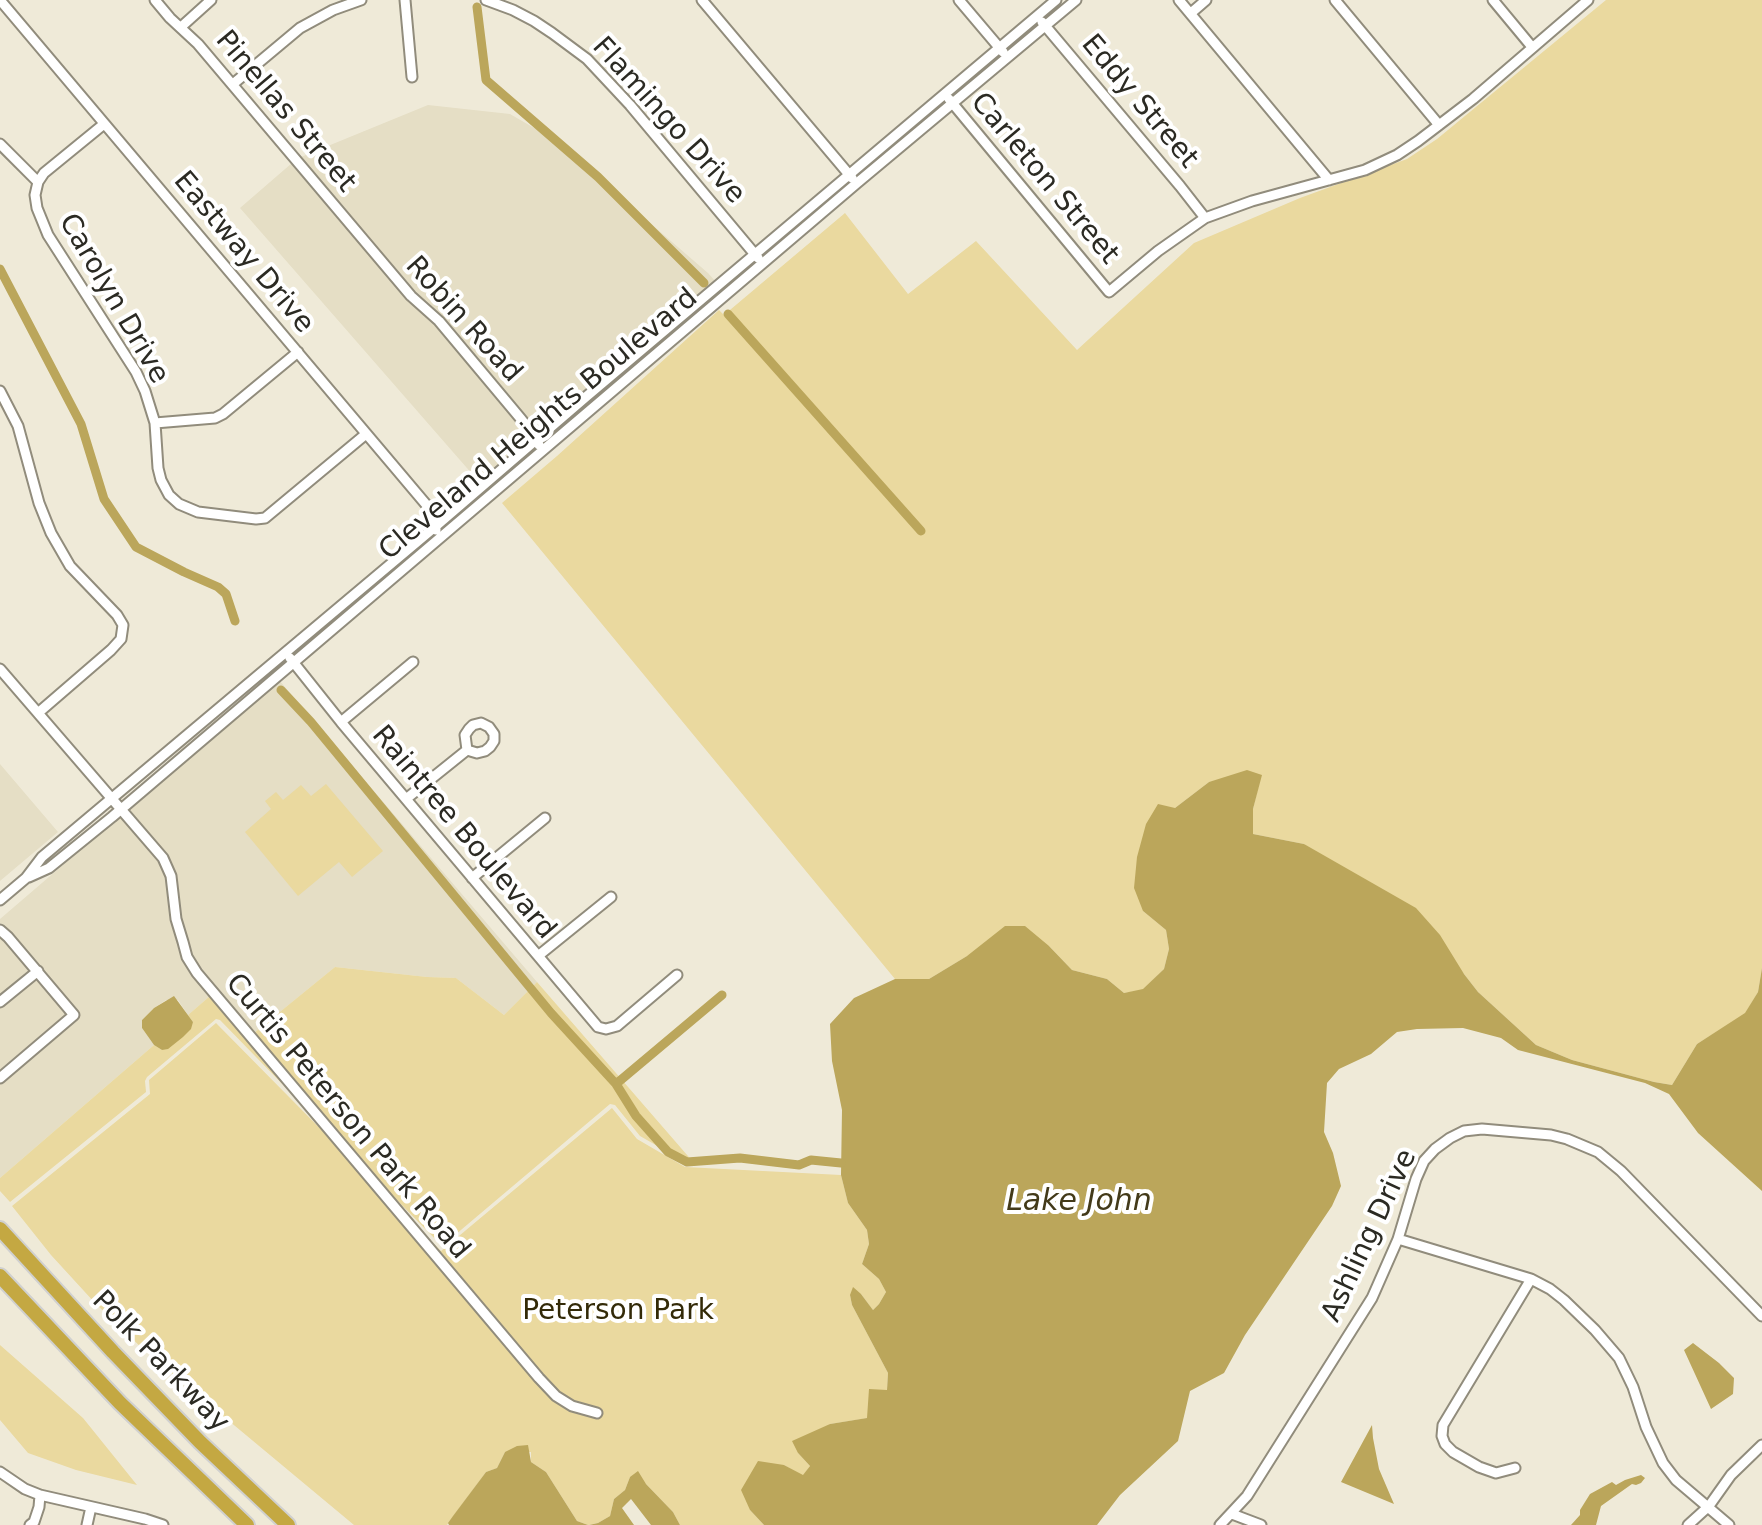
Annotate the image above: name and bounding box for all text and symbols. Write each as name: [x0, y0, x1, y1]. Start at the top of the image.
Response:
street label: Pinellas Street: [208, 24, 362, 200]
street label: Eddy Street: [1073, 28, 1205, 176]
street label: Flamingo Drive: [584, 31, 752, 211]
street label: Carleton Street: [963, 87, 1125, 271]
street label: Eastway Drive: [166, 165, 320, 341]
street label: Carolyn Drive: [51, 208, 175, 390]
street label: Robin Road: [398, 250, 528, 390]
street label: Cleveland Heights Boulevard: [373, 282, 705, 568]
street label: Raintree Boulevard: [364, 719, 562, 947]
street label: Curtis Peterson Park Road: [218, 968, 476, 1266]
street label: Ashling Drive: [1315, 1145, 1425, 1327]
water label: Lake John: [1006, 1184, 1152, 1220]
street label: Polk Parkway: [84, 1284, 236, 1440]
park label: Peterson Park: [522, 1295, 714, 1329]

